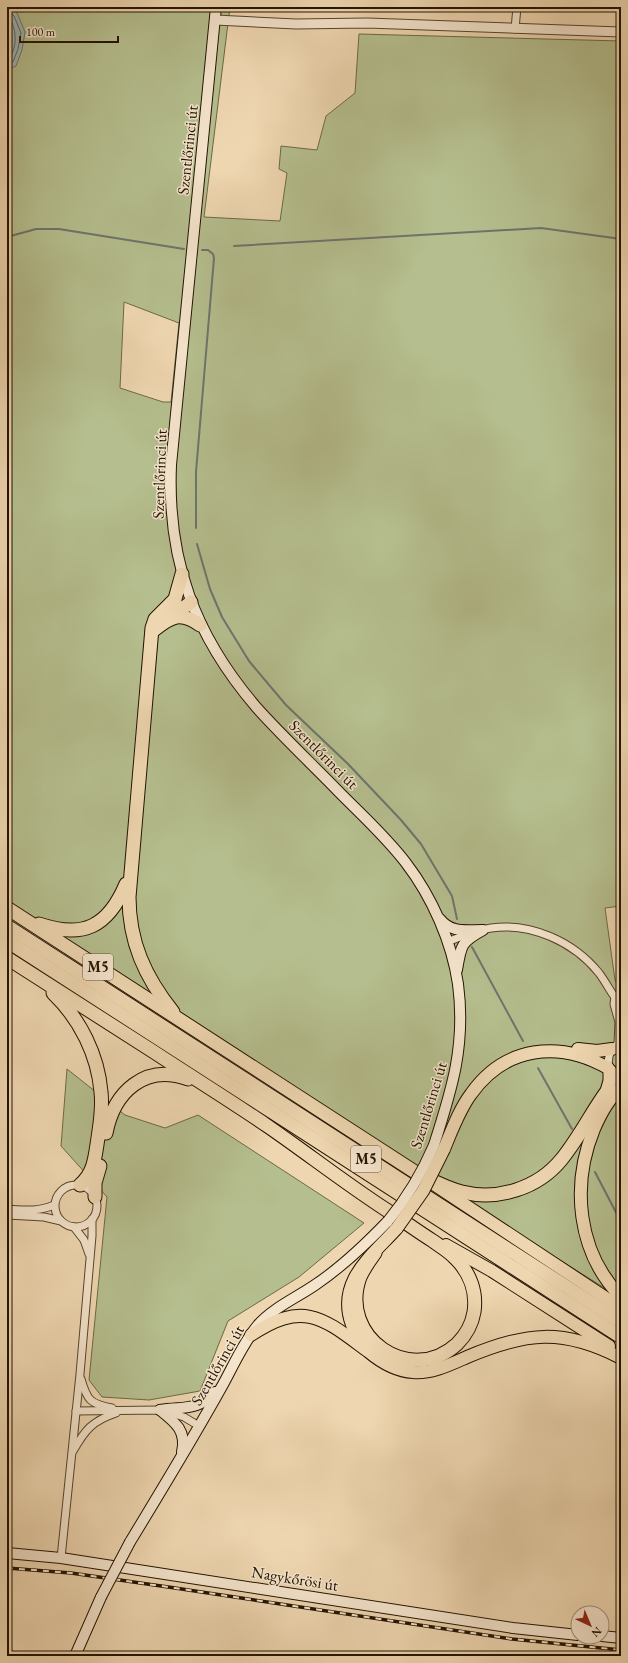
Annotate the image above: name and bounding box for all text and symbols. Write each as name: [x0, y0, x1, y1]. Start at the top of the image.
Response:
scale bar: [20, 18, 118, 44]
text: 100 m: [26, 24, 56, 40]
street label: Szentlőrinci út: [172, 104, 203, 196]
street label: Szentlőrinci út: [147, 429, 172, 519]
street label: Szentlőrinci út: [284, 715, 363, 794]
road number: M5: [83, 954, 113, 980]
street label: Szentlőrinci út: [405, 1059, 452, 1151]
road number: M5: [351, 1146, 381, 1172]
street label: Szentlőrinci út: [186, 1321, 249, 1409]
street label: Nagykőrösi út: [250, 1561, 340, 1596]
north arrow: [570, 1605, 610, 1645]
text: N: [589, 1624, 605, 1640]

